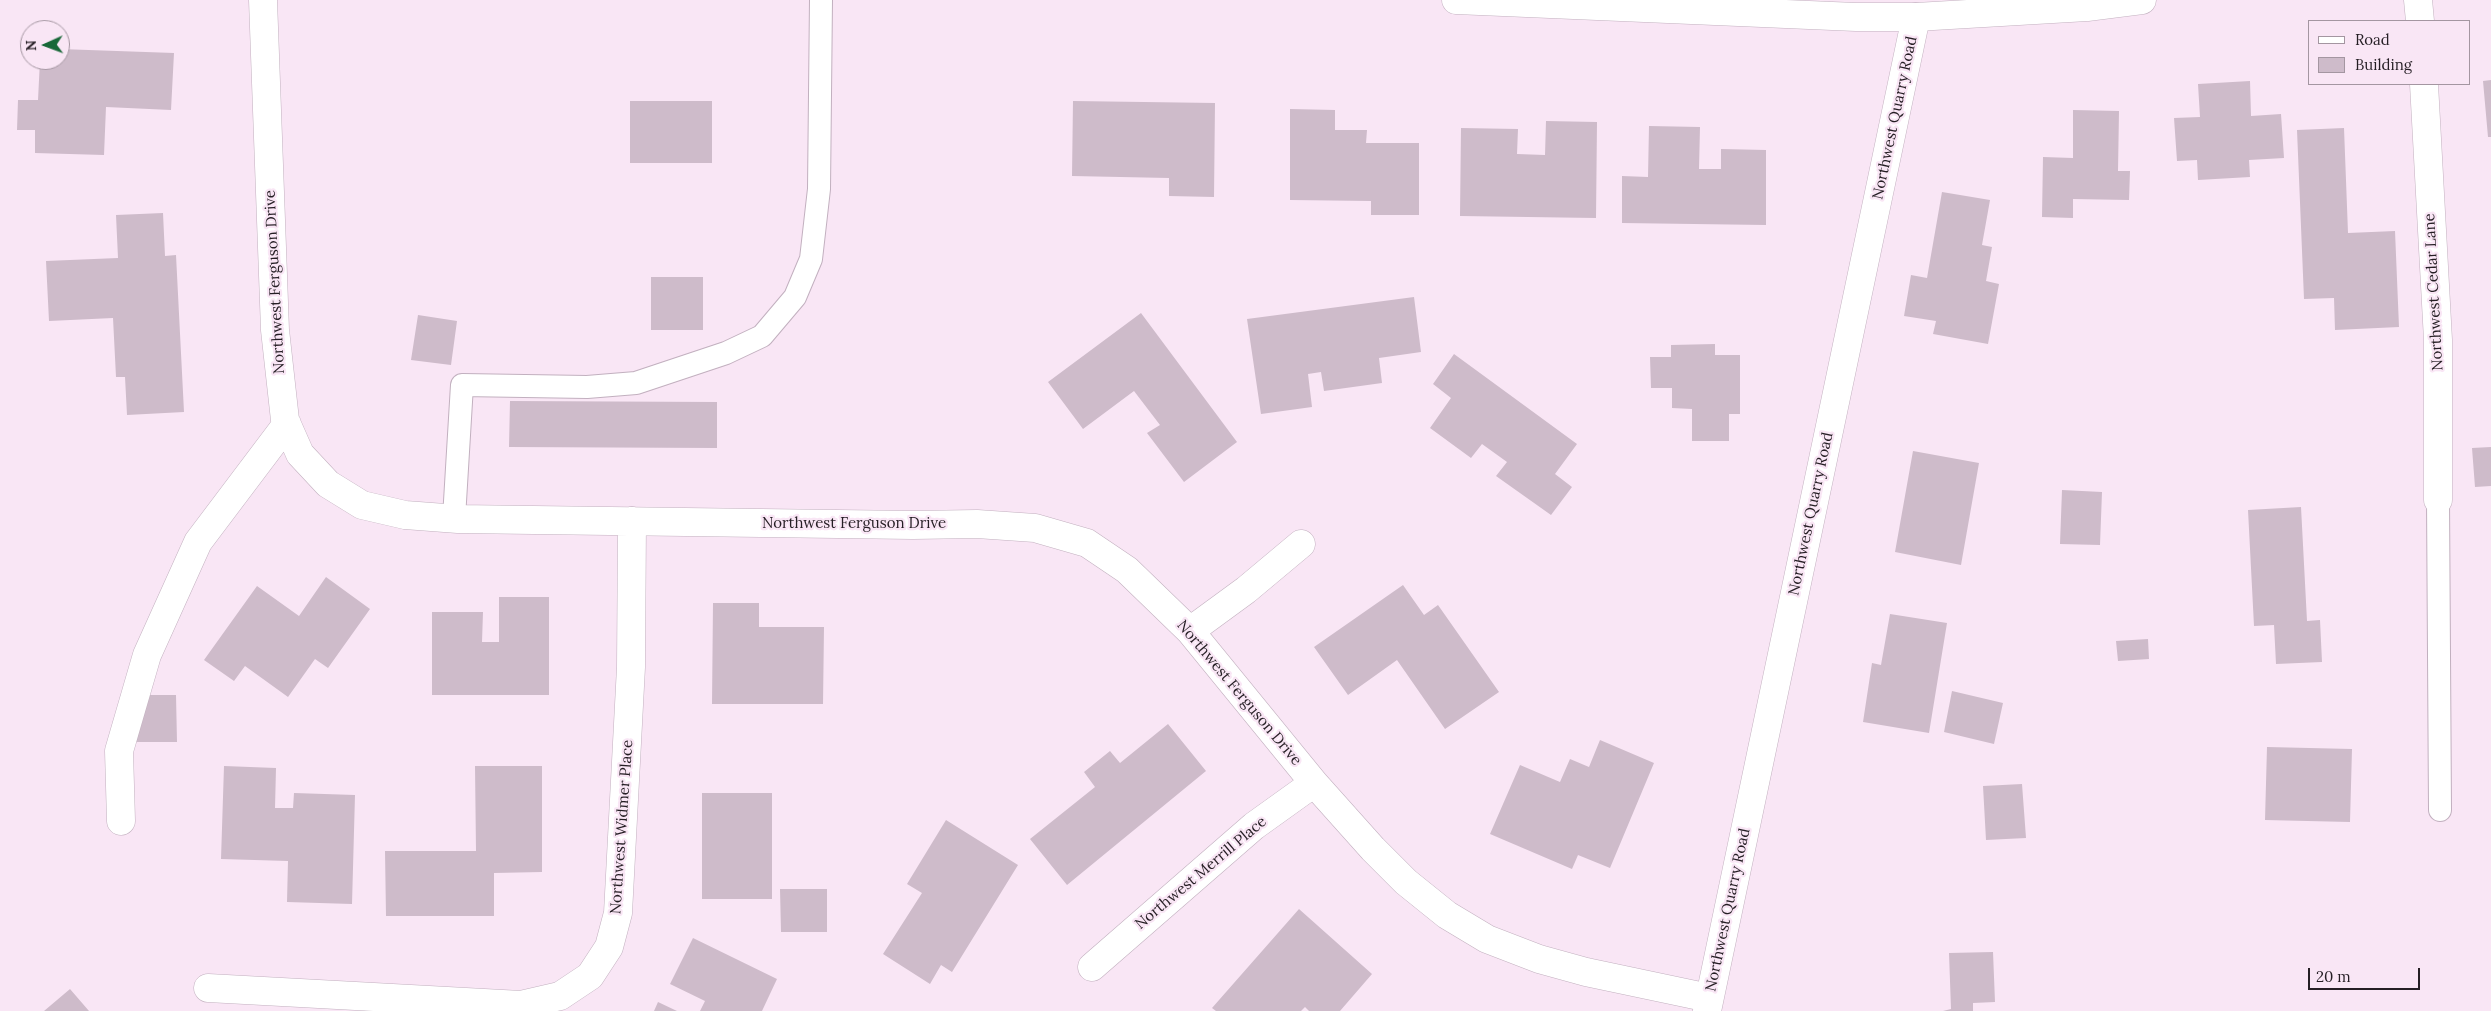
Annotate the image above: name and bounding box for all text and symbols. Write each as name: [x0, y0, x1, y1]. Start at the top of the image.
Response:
north arrow: [20, 20, 70, 70]
legend: [2308, 20, 2471, 85]
text: Road: [2355, 30, 2390, 49]
street label: Northwest Quarry Road: [1869, 35, 1921, 201]
text: N: [22, 40, 40, 51]
text: Building: [2355, 55, 2412, 74]
street label: Northwest Ferguson Drive: [261, 190, 289, 374]
street label: Northwest Cedar Lane: [2421, 213, 2447, 371]
street label: Northwest Quarry Road: [1785, 431, 1837, 597]
street label: Northwest Ferguson Drive: [762, 515, 946, 533]
street label: Northwest Ferguson Drive: [1173, 617, 1305, 769]
street label: Northwest Widmer Place: [607, 739, 637, 915]
street label: Northwest Merrill Place: [1132, 813, 1270, 933]
street label: Northwest Quarry Road: [1702, 827, 1754, 993]
scale bar: [2311, 958, 2424, 990]
text: 20 m: [2316, 967, 2351, 986]

